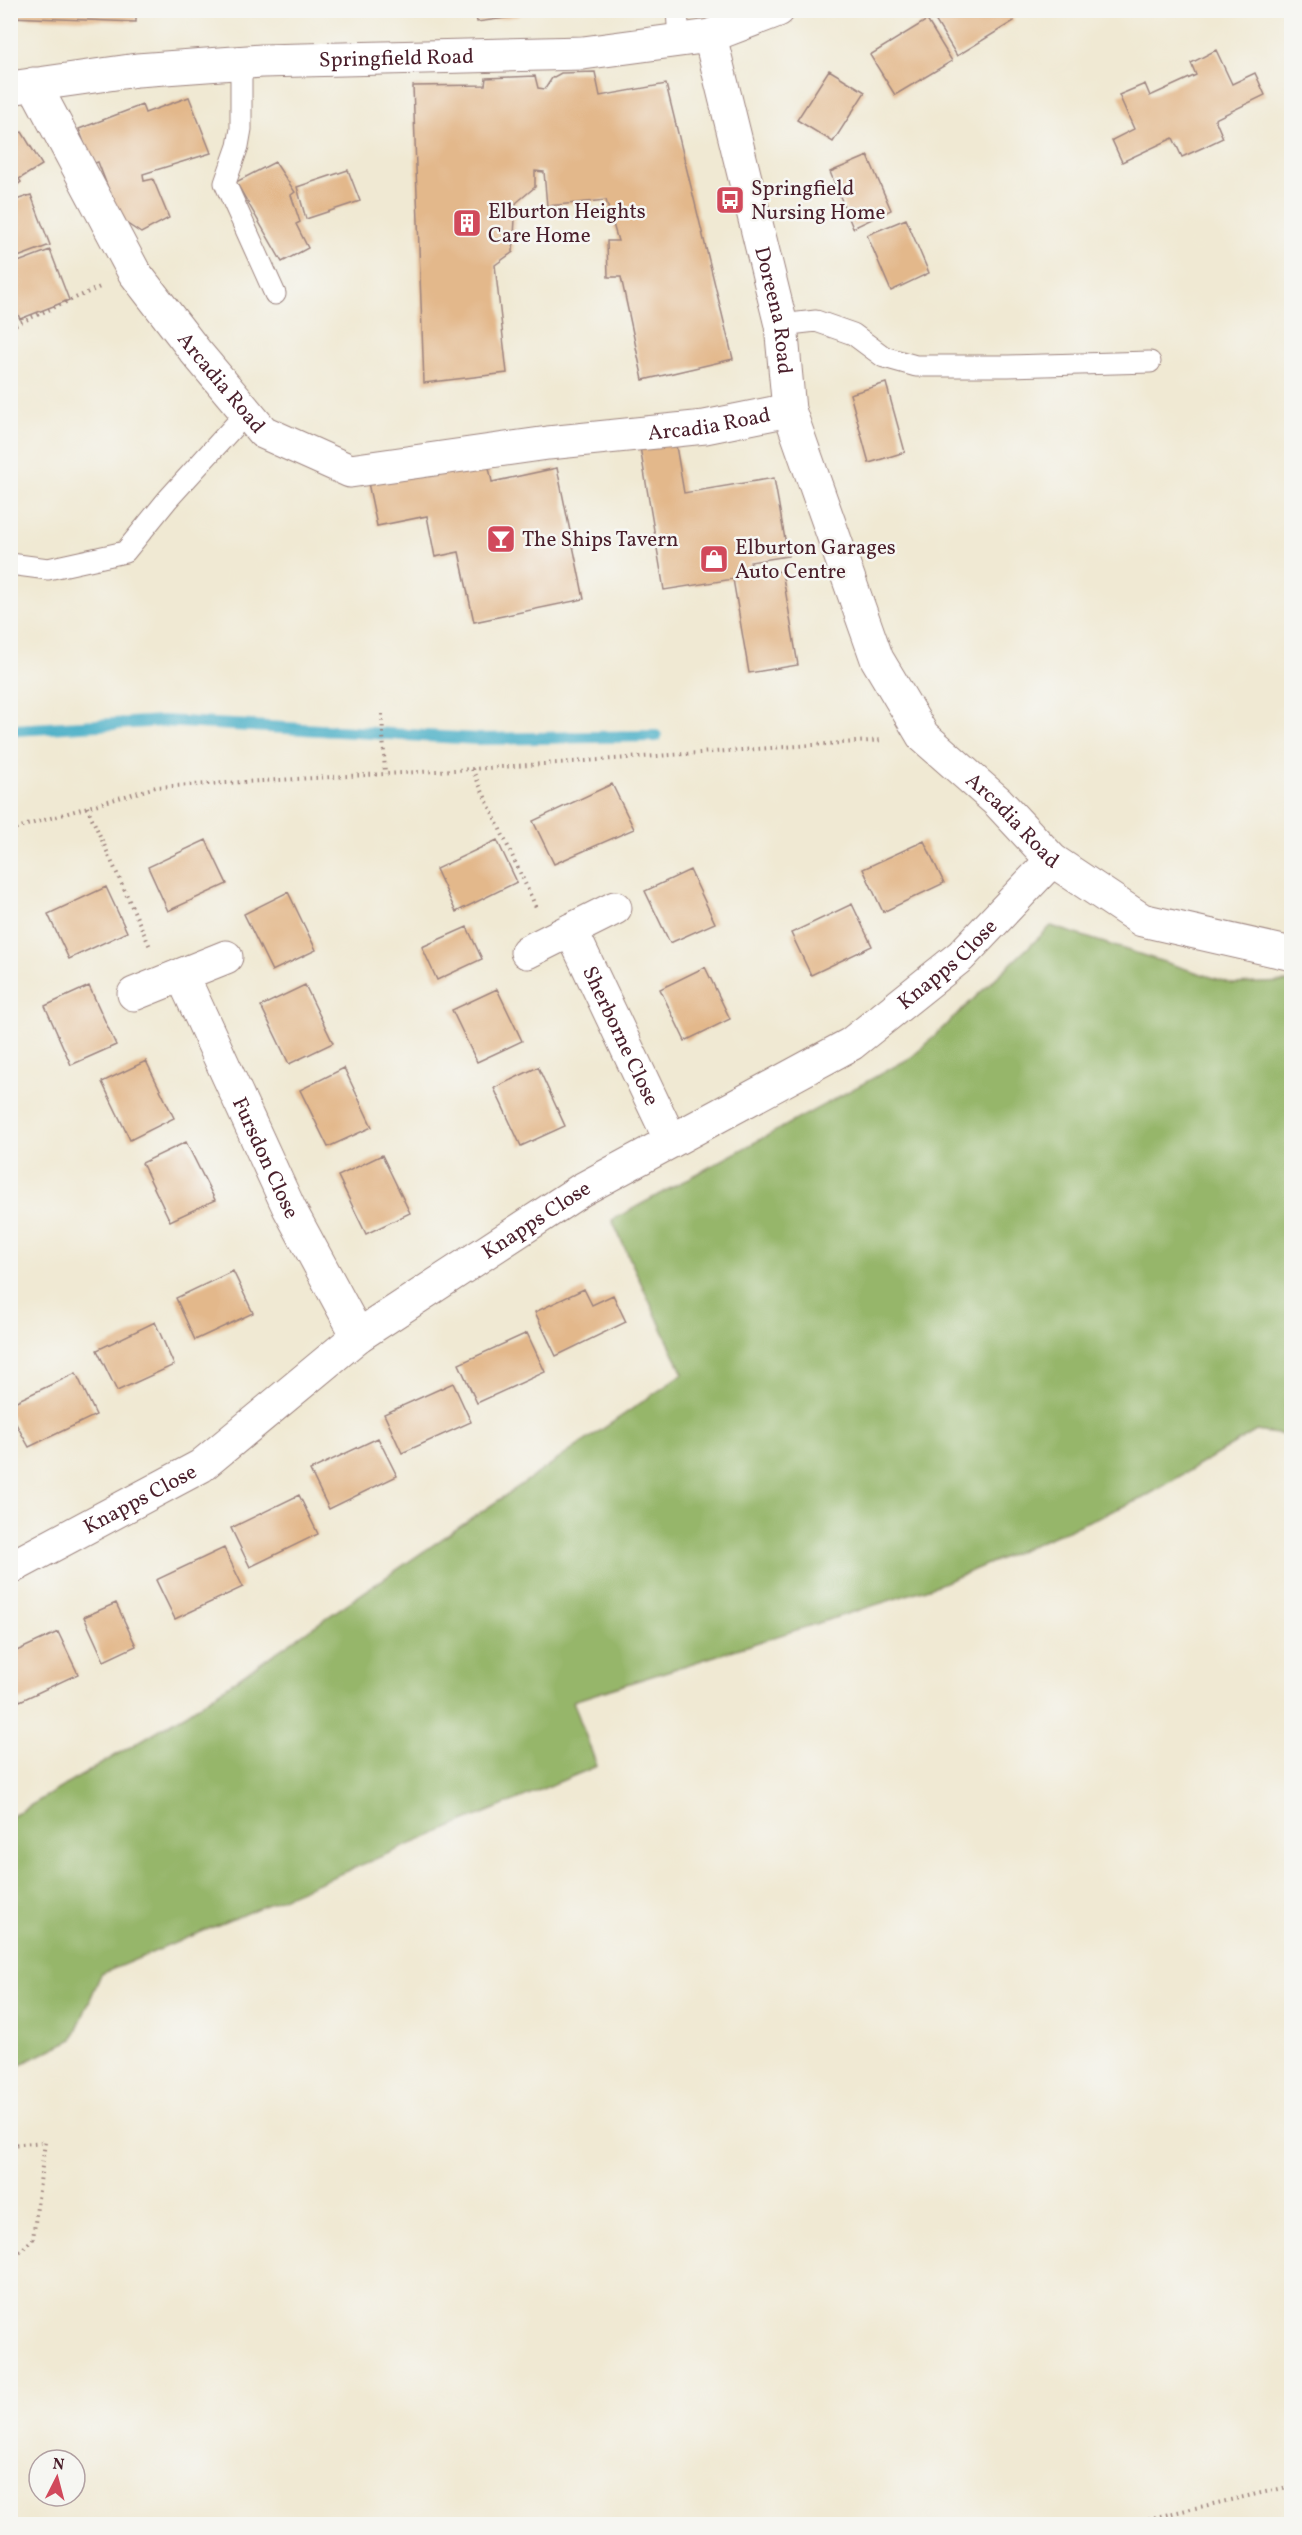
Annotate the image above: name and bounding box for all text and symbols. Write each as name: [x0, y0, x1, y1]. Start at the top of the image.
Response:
street label: Springfield Road: [319, 43, 474, 76]
place label: Springfield Nursing Home: [751, 175, 886, 228]
bus stop icon: Springfield Nursing Home: [714, 184, 746, 216]
place label: Elburton Heights Care Home: [488, 198, 646, 251]
building icon: Elburton Heights Care Home: [451, 207, 483, 239]
street label: Doreena Road: [746, 244, 799, 376]
street label: Arcadia Road: [170, 327, 271, 440]
street label: Arcadia Road: [646, 401, 773, 449]
bar icon: The Ships Tavern: [485, 523, 517, 555]
place label: The Ships Tavern: [522, 526, 679, 555]
place label: Elburton Garages Auto Centre: [735, 534, 896, 587]
shop icon: Elburton Garages Auto Centre: [698, 543, 730, 575]
street label: Arcadia Road: [958, 767, 1064, 877]
street label: Knapps Close: [892, 913, 1005, 1017]
street label: Sherborne Close: [574, 962, 665, 1111]
street label: Fursdon Close: [224, 1093, 305, 1224]
street label: Knapps Close: [477, 1175, 596, 1267]
street label: Knapps Close: [79, 1458, 202, 1542]
north arrow: [27, 2448, 87, 2508]
text: N: [51, 2454, 66, 2477]

